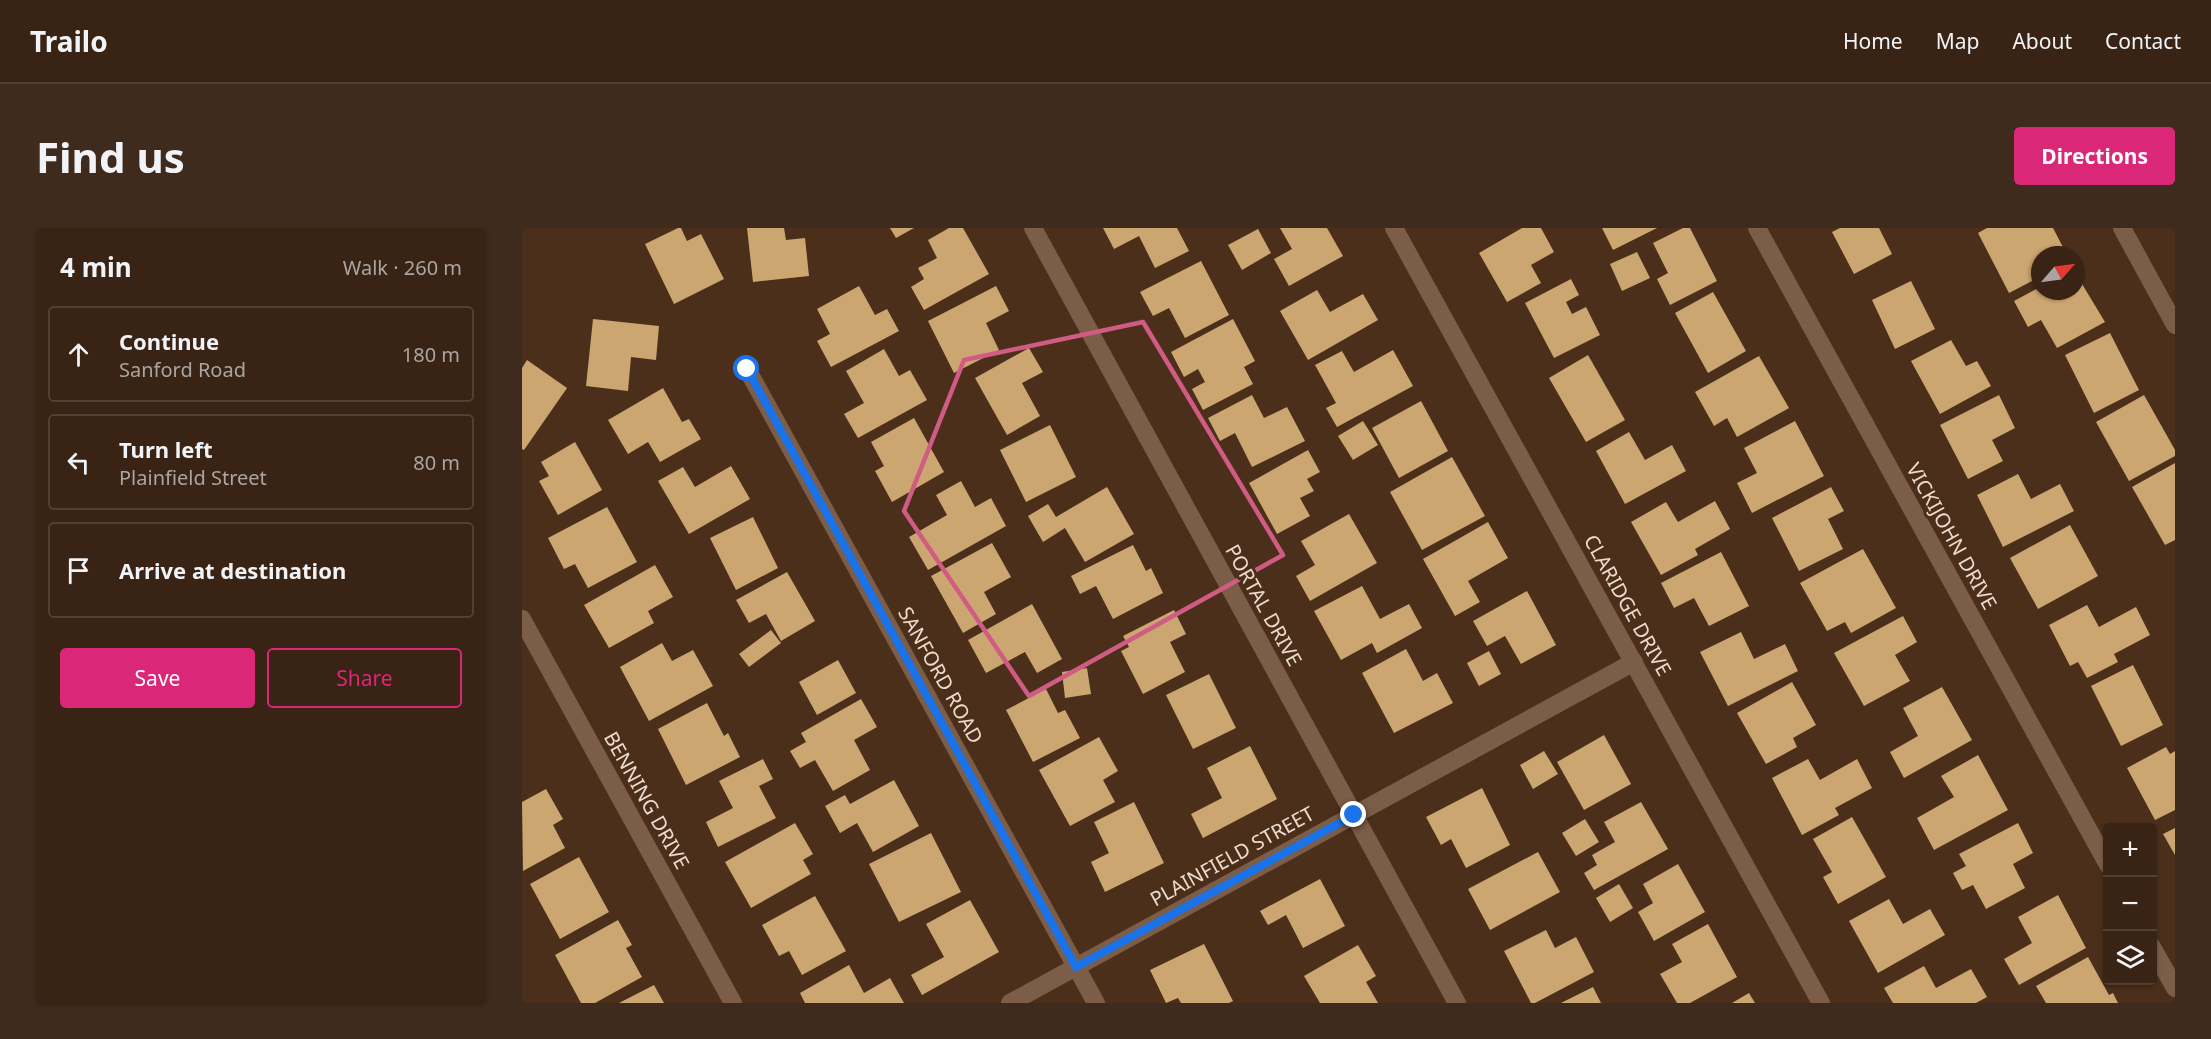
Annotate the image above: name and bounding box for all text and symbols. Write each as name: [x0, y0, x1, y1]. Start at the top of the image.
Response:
text: Trailo: [30, 22, 108, 60]
text: Home: [1843, 27, 1903, 55]
text: Map: [1936, 27, 1979, 55]
text: About: [2012, 27, 2072, 55]
text: Contact: [2105, 27, 2181, 55]
button: Directions: [2014, 127, 2175, 185]
text: Find us: [36, 128, 185, 185]
north arrow: [2031, 246, 2085, 300]
text: 4 min: [60, 249, 132, 285]
text: Walk · 260 m: [343, 254, 462, 281]
text: Continue: [119, 326, 219, 356]
icon: ahead: [62, 338, 95, 371]
text: 180 m: [402, 341, 460, 368]
route start: [733, 355, 759, 381]
text: Sanford Road: [119, 356, 246, 383]
text: Turn left: [119, 434, 213, 464]
icon: left: [62, 446, 95, 479]
text: 80 m: [413, 449, 460, 476]
street label: VICKIJOHN DRIVE: [1900, 458, 2004, 614]
text: Plainfield Street: [119, 464, 267, 491]
street label: CLARIDGE DRIVE: [1578, 530, 1678, 680]
street label: PORTAL DRIVE: [1219, 539, 1309, 671]
icon: arrive: [62, 554, 95, 587]
text: Arrive at destination: [119, 555, 346, 585]
street label: SANFORD ROAD: [892, 602, 990, 748]
button: Save: [60, 648, 255, 708]
button: Share: [267, 648, 462, 708]
street label: BENNING DRIVE: [598, 726, 696, 874]
street label: PLAINFIELD STREET: [1145, 800, 1319, 912]
route end: [1340, 801, 1366, 827]
map controls: [2103, 823, 2157, 985]
button: +: [2103, 823, 2157, 877]
button: −: [2103, 877, 2157, 931]
button: layers: [2103, 931, 2157, 985]

